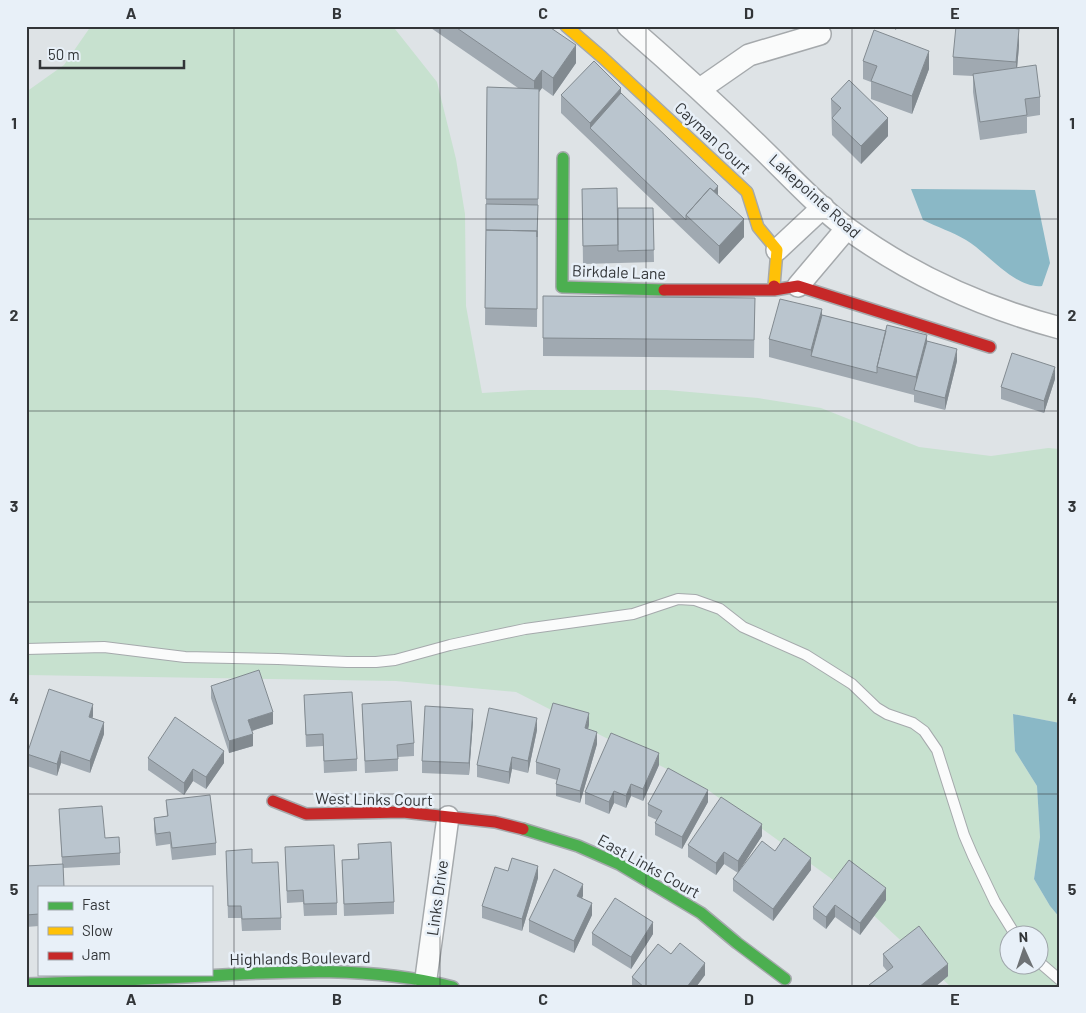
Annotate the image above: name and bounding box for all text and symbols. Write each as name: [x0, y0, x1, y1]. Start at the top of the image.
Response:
text: A: [126, 3, 137, 22]
text: B: [332, 3, 342, 22]
text: C: [538, 3, 548, 22]
text: D: [744, 3, 754, 22]
text: E: [950, 3, 960, 22]
scale bar: [40, 38, 184, 70]
text: 50 m: [48, 45, 80, 63]
street label: Cayman Court: [671, 98, 755, 178]
text: 1: [11, 113, 17, 132]
text: 1: [1069, 113, 1075, 132]
street label: Lakepointe Road: [766, 150, 865, 242]
street label: Birkdale Lane: [572, 260, 666, 283]
text: 2: [10, 305, 19, 324]
text: 2: [1068, 305, 1077, 324]
text: 3: [10, 496, 18, 515]
text: 3: [1068, 496, 1076, 515]
text: 4: [9, 688, 19, 707]
text: 4: [1067, 688, 1077, 707]
street label: West Links Court: [315, 788, 433, 809]
street label: East Links Court: [595, 830, 704, 902]
street label: Links Drive: [422, 859, 451, 937]
text: 5: [10, 879, 19, 898]
text: 5: [1068, 879, 1077, 898]
legend: [38, 886, 212, 976]
text: Fast: [82, 895, 110, 913]
text: Slow: [82, 921, 113, 939]
north arrow: [998, 926, 1048, 976]
text: N: [1018, 928, 1028, 945]
text: Jam: [82, 945, 111, 963]
street label: Highlands Boulevard: [229, 947, 371, 968]
text: A: [126, 989, 137, 1008]
text: B: [332, 989, 342, 1008]
text: C: [538, 989, 548, 1008]
text: D: [744, 989, 754, 1008]
text: E: [950, 989, 960, 1008]

